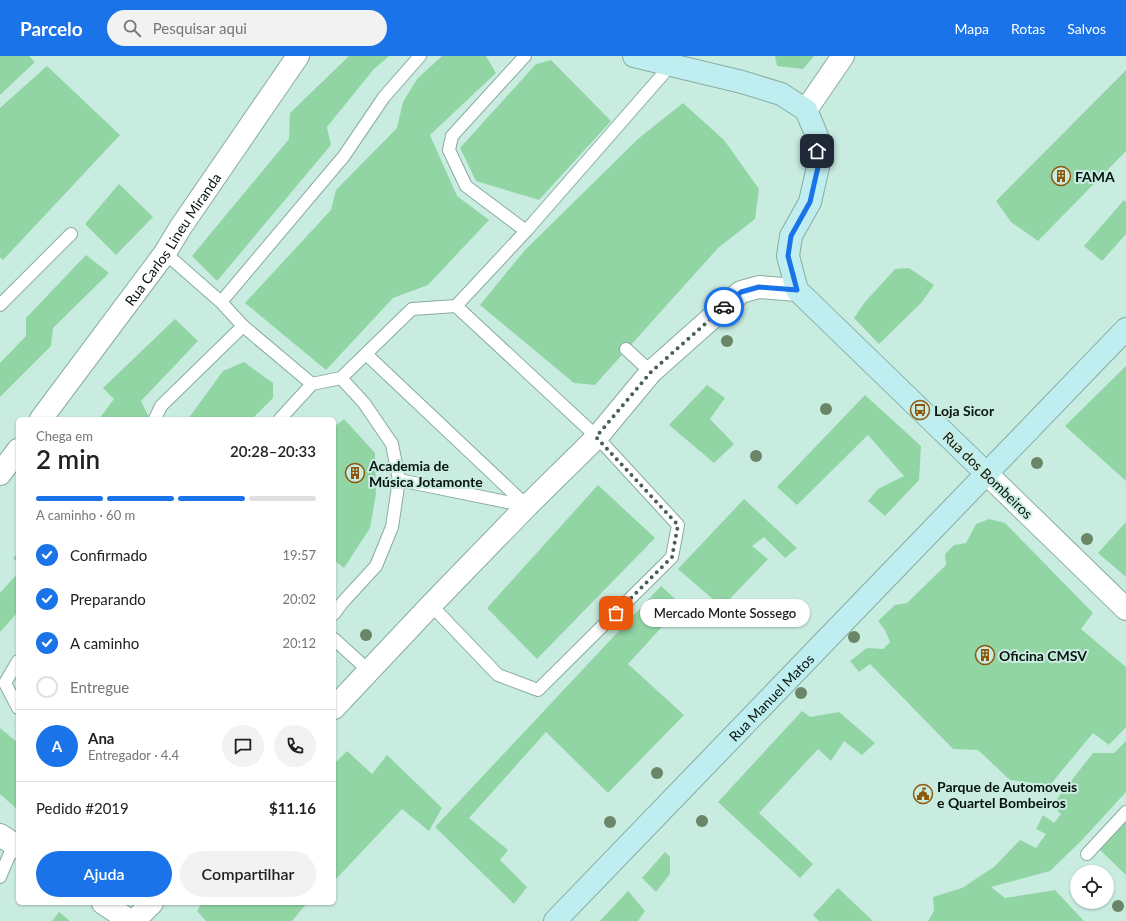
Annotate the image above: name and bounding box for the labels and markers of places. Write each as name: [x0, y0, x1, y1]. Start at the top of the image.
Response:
pin: [800, 134, 834, 168]
building icon: FAMA: [1050, 165, 1072, 187]
place label: FAMA: [1075, 168, 1115, 185]
bus stop icon: Loja Sicor: [909, 399, 931, 421]
place label: Loja Sicor: [934, 402, 995, 419]
place label: Academia de Música Jotamonte: [368, 457, 483, 490]
building icon: Academia de Música Jotamonte: [344, 462, 366, 484]
pin: [599, 596, 633, 630]
callout: Mercado Monte Sossego: [640, 599, 810, 627]
building icon: Oficina CMSV: [974, 644, 996, 666]
place label: Oficina CMSV: [999, 647, 1087, 664]
place label: Parque de Automoveis e Quartel Bombeiros: [937, 778, 1077, 811]
public building icon: Parque de Automoveis e Quartel Bombeiros: [912, 783, 934, 805]

